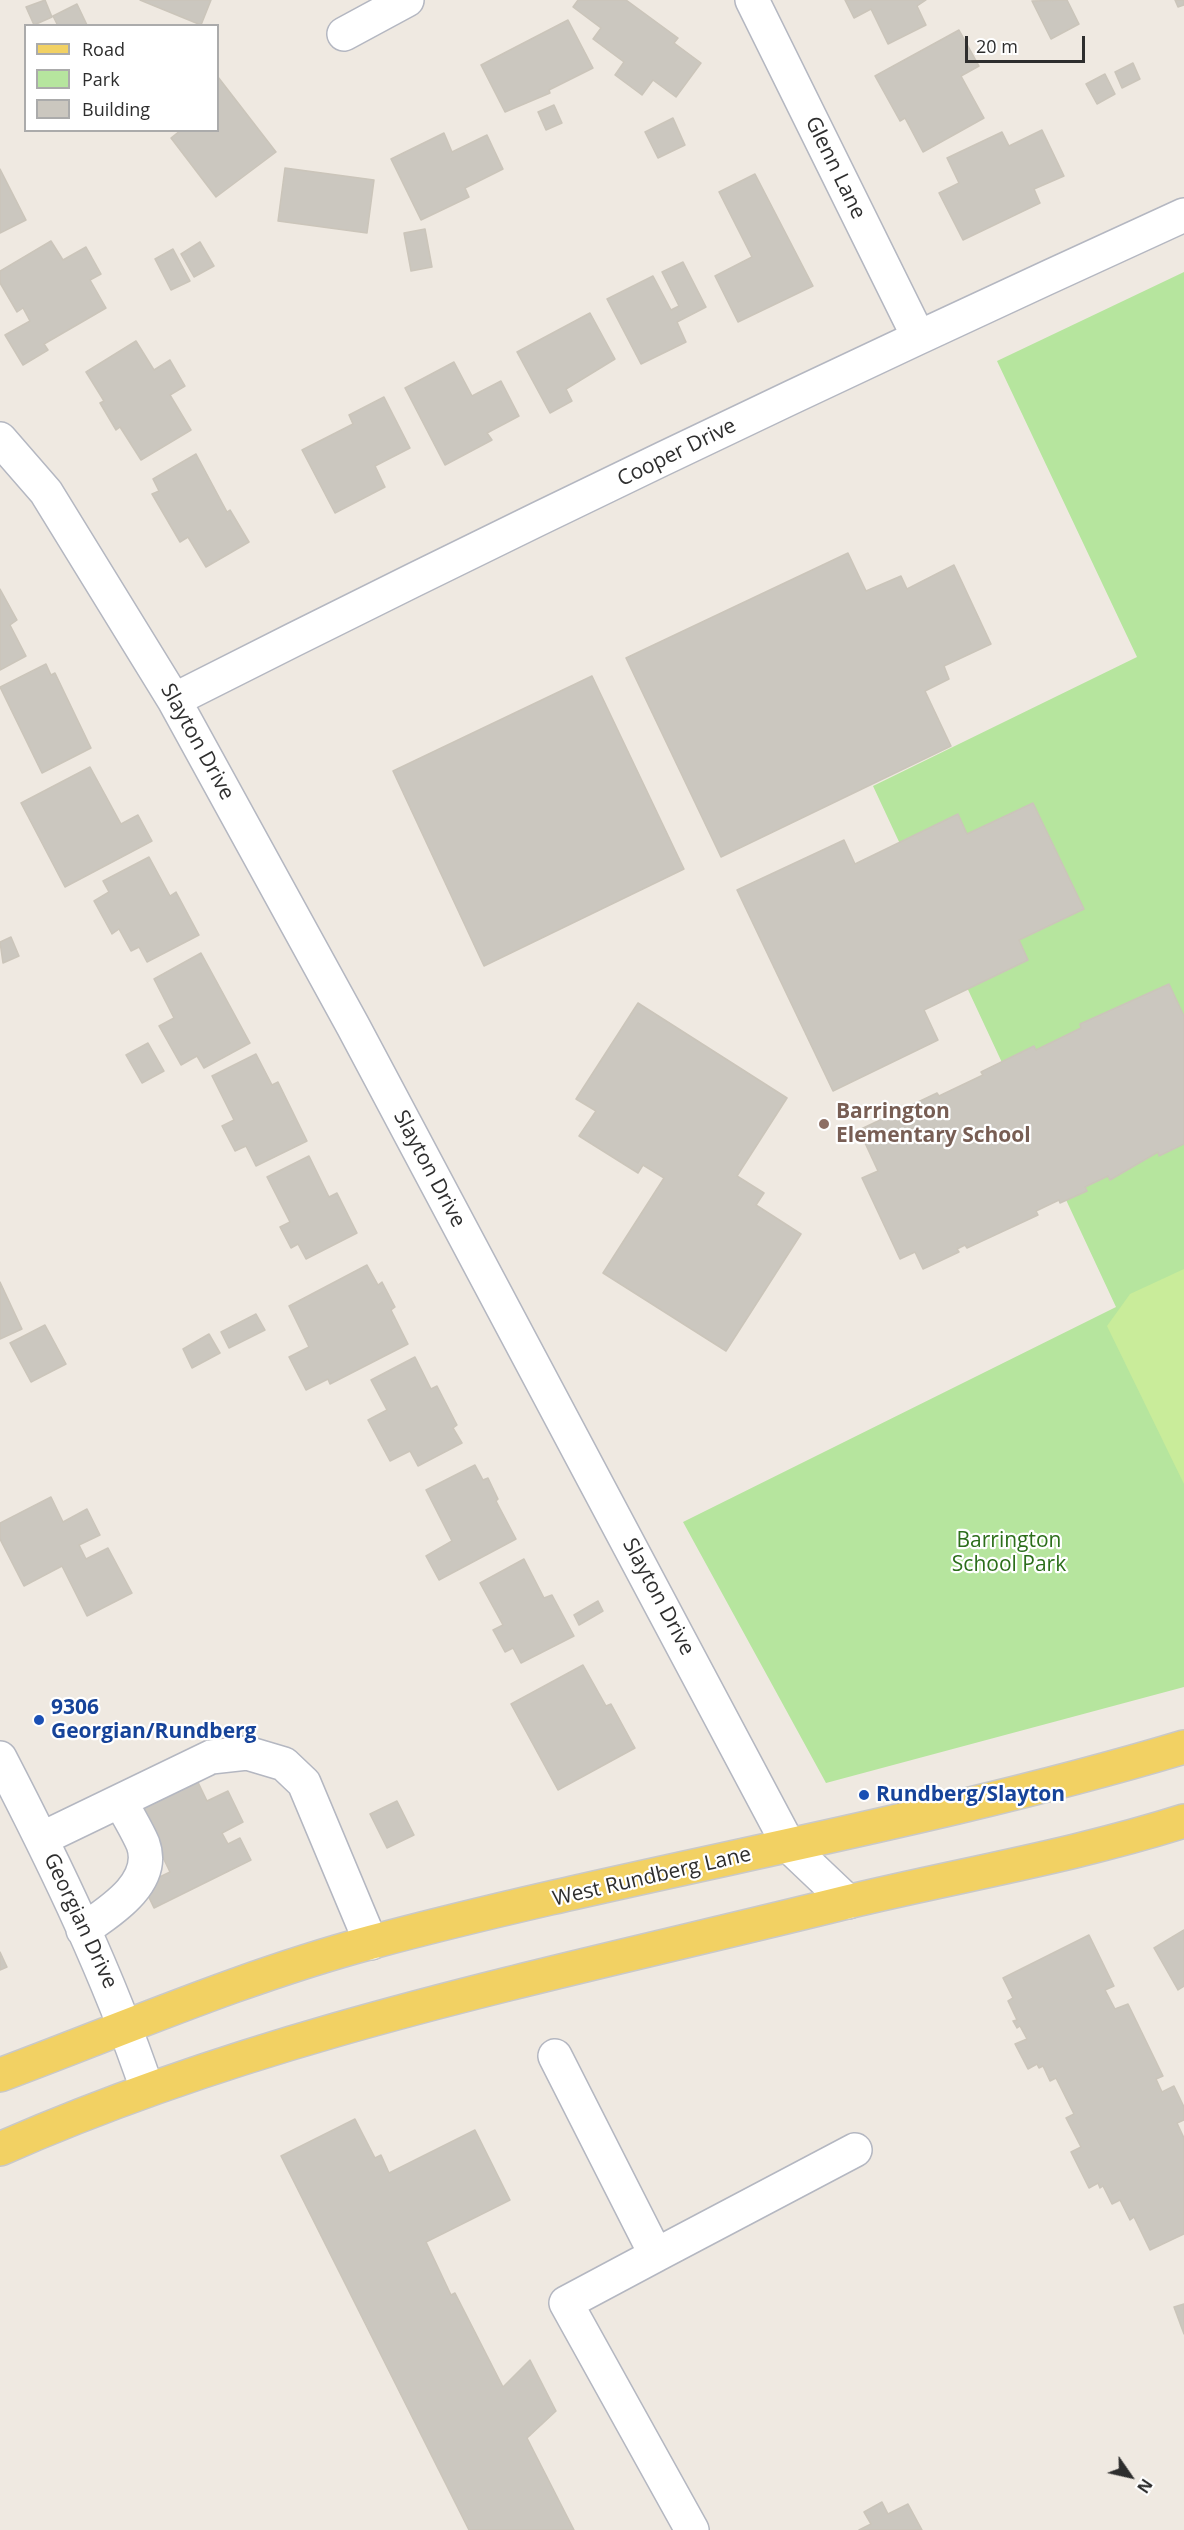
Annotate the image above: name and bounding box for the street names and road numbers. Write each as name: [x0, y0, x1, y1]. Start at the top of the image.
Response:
street label: Glenn Lane: [799, 113, 871, 223]
street label: Cooper Drive: [614, 413, 740, 493]
street label: Slayton Drive: [155, 680, 239, 804]
street label: Slayton Drive: [388, 1106, 470, 1232]
street label: Slayton Drive: [617, 1534, 699, 1660]
street label: West Rundberg Lane: [550, 1842, 754, 1912]
street label: Georgian Drive: [38, 1849, 122, 1993]

